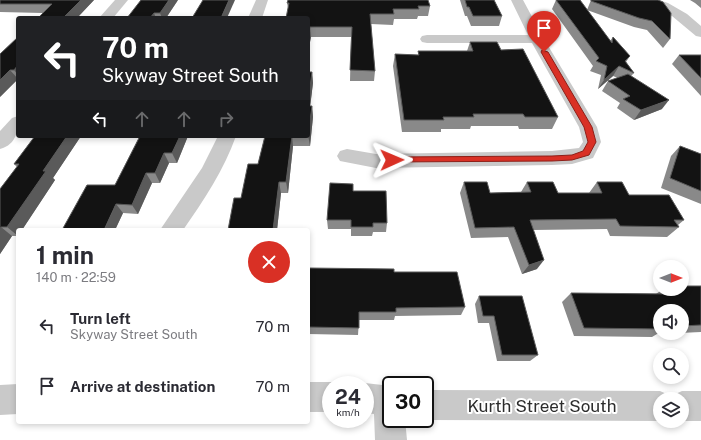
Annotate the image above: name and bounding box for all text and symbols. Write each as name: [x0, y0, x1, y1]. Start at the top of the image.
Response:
pin: [527, 11, 561, 52]
icon: arrive: [533, 17, 555, 39]
text: 70 m: [102, 31, 169, 64]
icon: left: [36, 32, 88, 84]
text: Skyway Street South: [102, 65, 279, 86]
icon: left: [89, 108, 111, 130]
icon: ahead: [131, 108, 153, 130]
icon: ahead: [173, 108, 195, 130]
icon: right: [215, 108, 237, 130]
position arrow: [371, 139, 413, 181]
text: 1 min: [36, 241, 94, 269]
button: close: [248, 241, 290, 283]
north arrow: [653, 260, 689, 296]
map controls: [653, 260, 689, 428]
text: 140 m · 22:59: [36, 270, 116, 285]
button: sound: [653, 304, 689, 340]
text: Turn left: [70, 310, 131, 327]
icon: left: [36, 315, 58, 337]
text: 70 m: [255, 318, 290, 335]
text: Skyway Street South: [70, 327, 198, 342]
button: search: [653, 348, 689, 384]
icon: arrive: [36, 375, 58, 397]
speed limit sign: 30: [382, 376, 434, 428]
text: Arrive at destination: [70, 378, 215, 395]
text: 70 m: [255, 378, 290, 395]
text: 24: [335, 385, 361, 409]
button: layers: [653, 392, 689, 428]
street label: Kurth Street South: [467, 396, 617, 416]
text: km/h: [336, 406, 360, 418]

